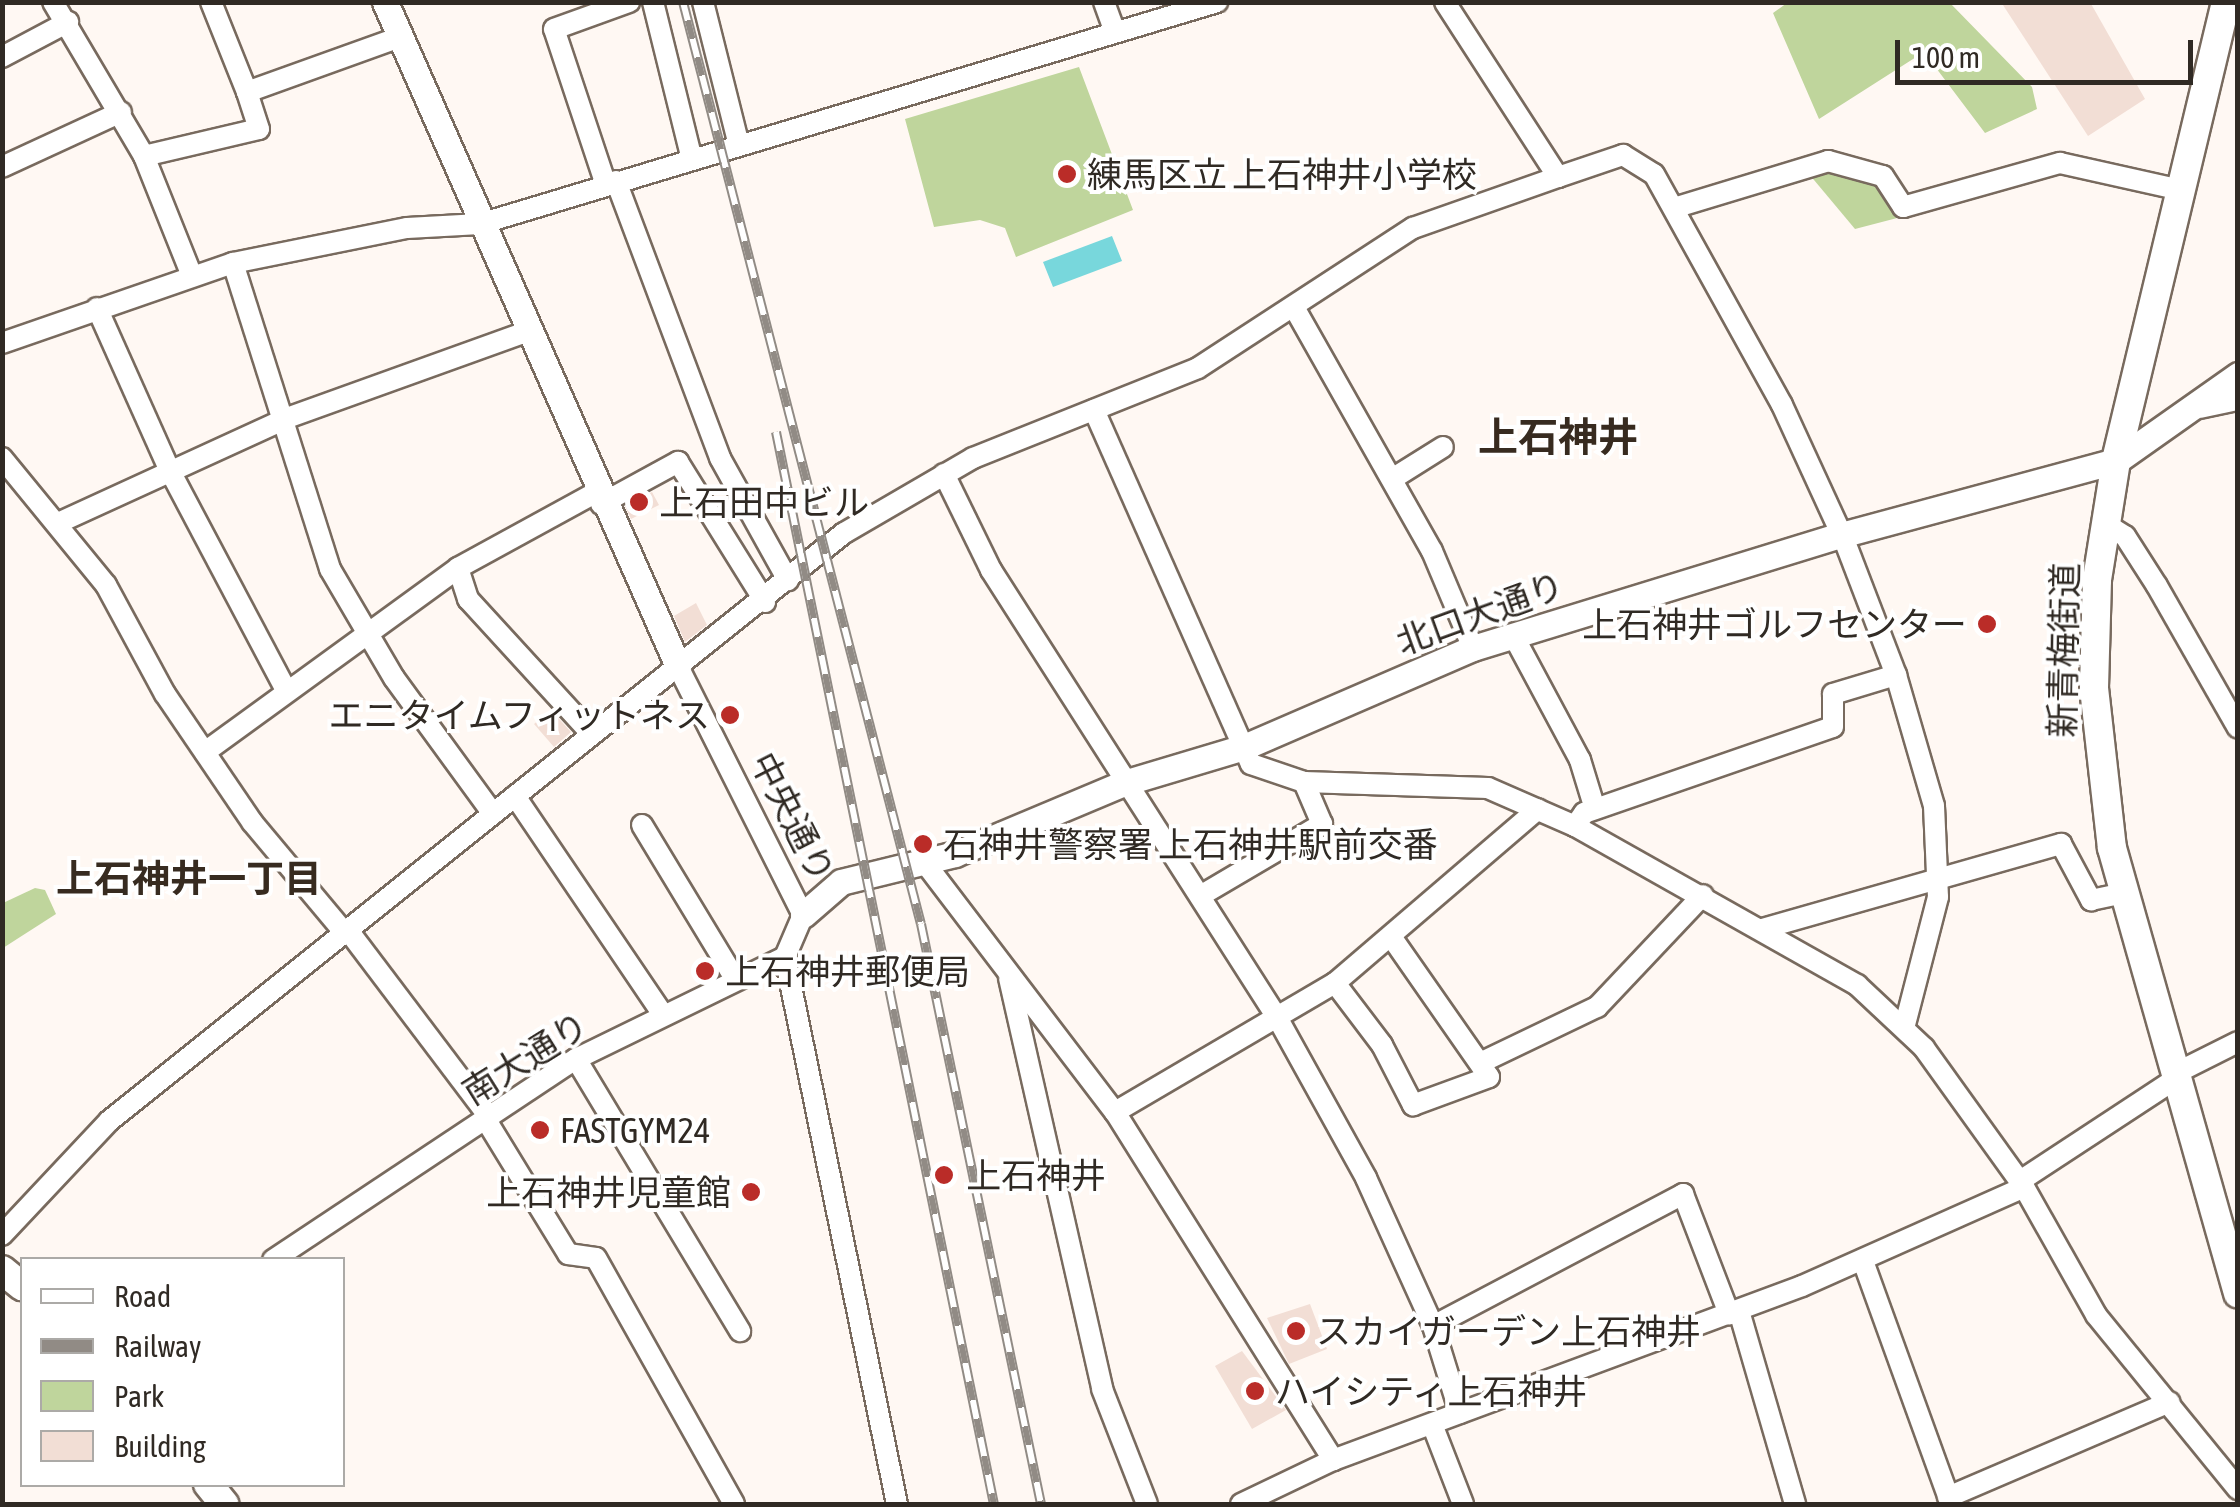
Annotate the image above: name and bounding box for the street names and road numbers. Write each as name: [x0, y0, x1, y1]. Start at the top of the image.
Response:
street label: 新青梅街道: [2040, 562, 2086, 738]
street label: 北口大通り: [1391, 563, 1569, 663]
street label: 中央通り: [743, 745, 843, 889]
street label: 南大通り: [455, 1003, 595, 1113]

